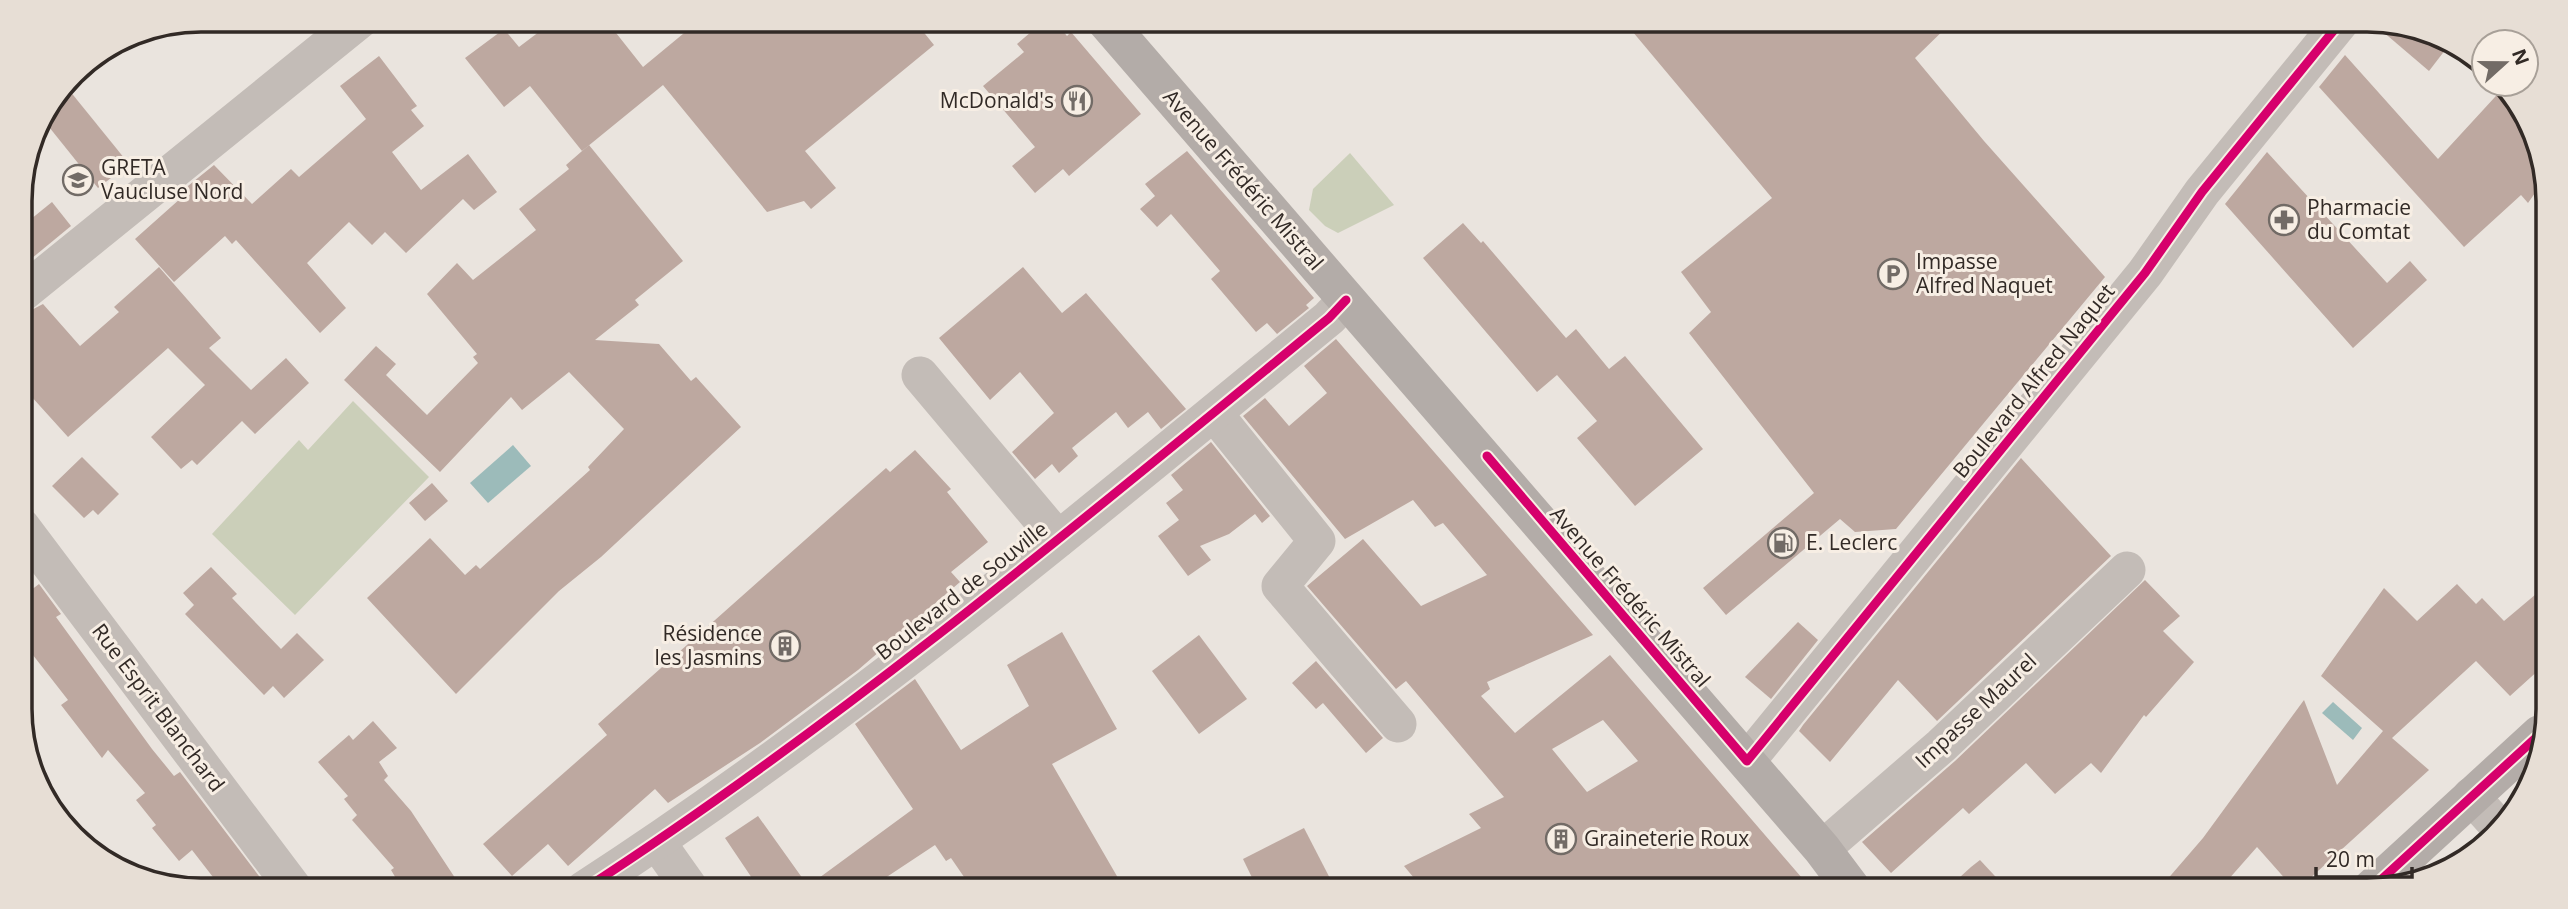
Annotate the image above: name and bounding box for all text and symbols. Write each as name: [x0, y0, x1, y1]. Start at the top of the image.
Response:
north arrow: [2470, 28, 2540, 98]
text: N: [2506, 45, 2536, 69]
street label: Avenue Frédéric Mistral: [1157, 83, 1330, 276]
restaurant icon: McDonald's: [1060, 84, 1094, 118]
place label: McDonald's: [940, 86, 1054, 114]
place label: GRETA Vaucluse Nord: [101, 153, 243, 205]
school or university icon: GRETA Vaucluse Nord: [61, 163, 95, 197]
place label: Pharmacie du Comtat: [2307, 193, 2411, 245]
pharmacy icon: Pharmacie du Comtat: [2267, 203, 2301, 237]
place label: Impasse Alfred Naquet: [1916, 247, 2053, 299]
parking icon: Impasse Alfred Naquet: [1876, 257, 1910, 291]
street label: Boulevard Alfred Naquet: [1946, 278, 2120, 483]
street label: Avenue Frédéric Mistral: [1544, 500, 1717, 693]
street label: Boulevard de Souville: [870, 514, 1053, 666]
fuel station icon: E. Leclerc: [1766, 526, 1800, 560]
place label: E. Leclerc: [1806, 528, 1897, 556]
street label: Rue Esprit Blanchard: [86, 618, 231, 797]
place label: Résidence les Jasmins: [654, 619, 762, 671]
building icon: Résidence les Jasmins: [768, 629, 802, 663]
street label: Impasse Maurel: [1909, 647, 2042, 774]
building icon: Graineterie Roux: [1544, 822, 1578, 856]
place label: Graineterie Roux: [1584, 824, 1749, 852]
scale bar: [2316, 836, 2412, 880]
text: 20 m: [2326, 845, 2375, 873]

